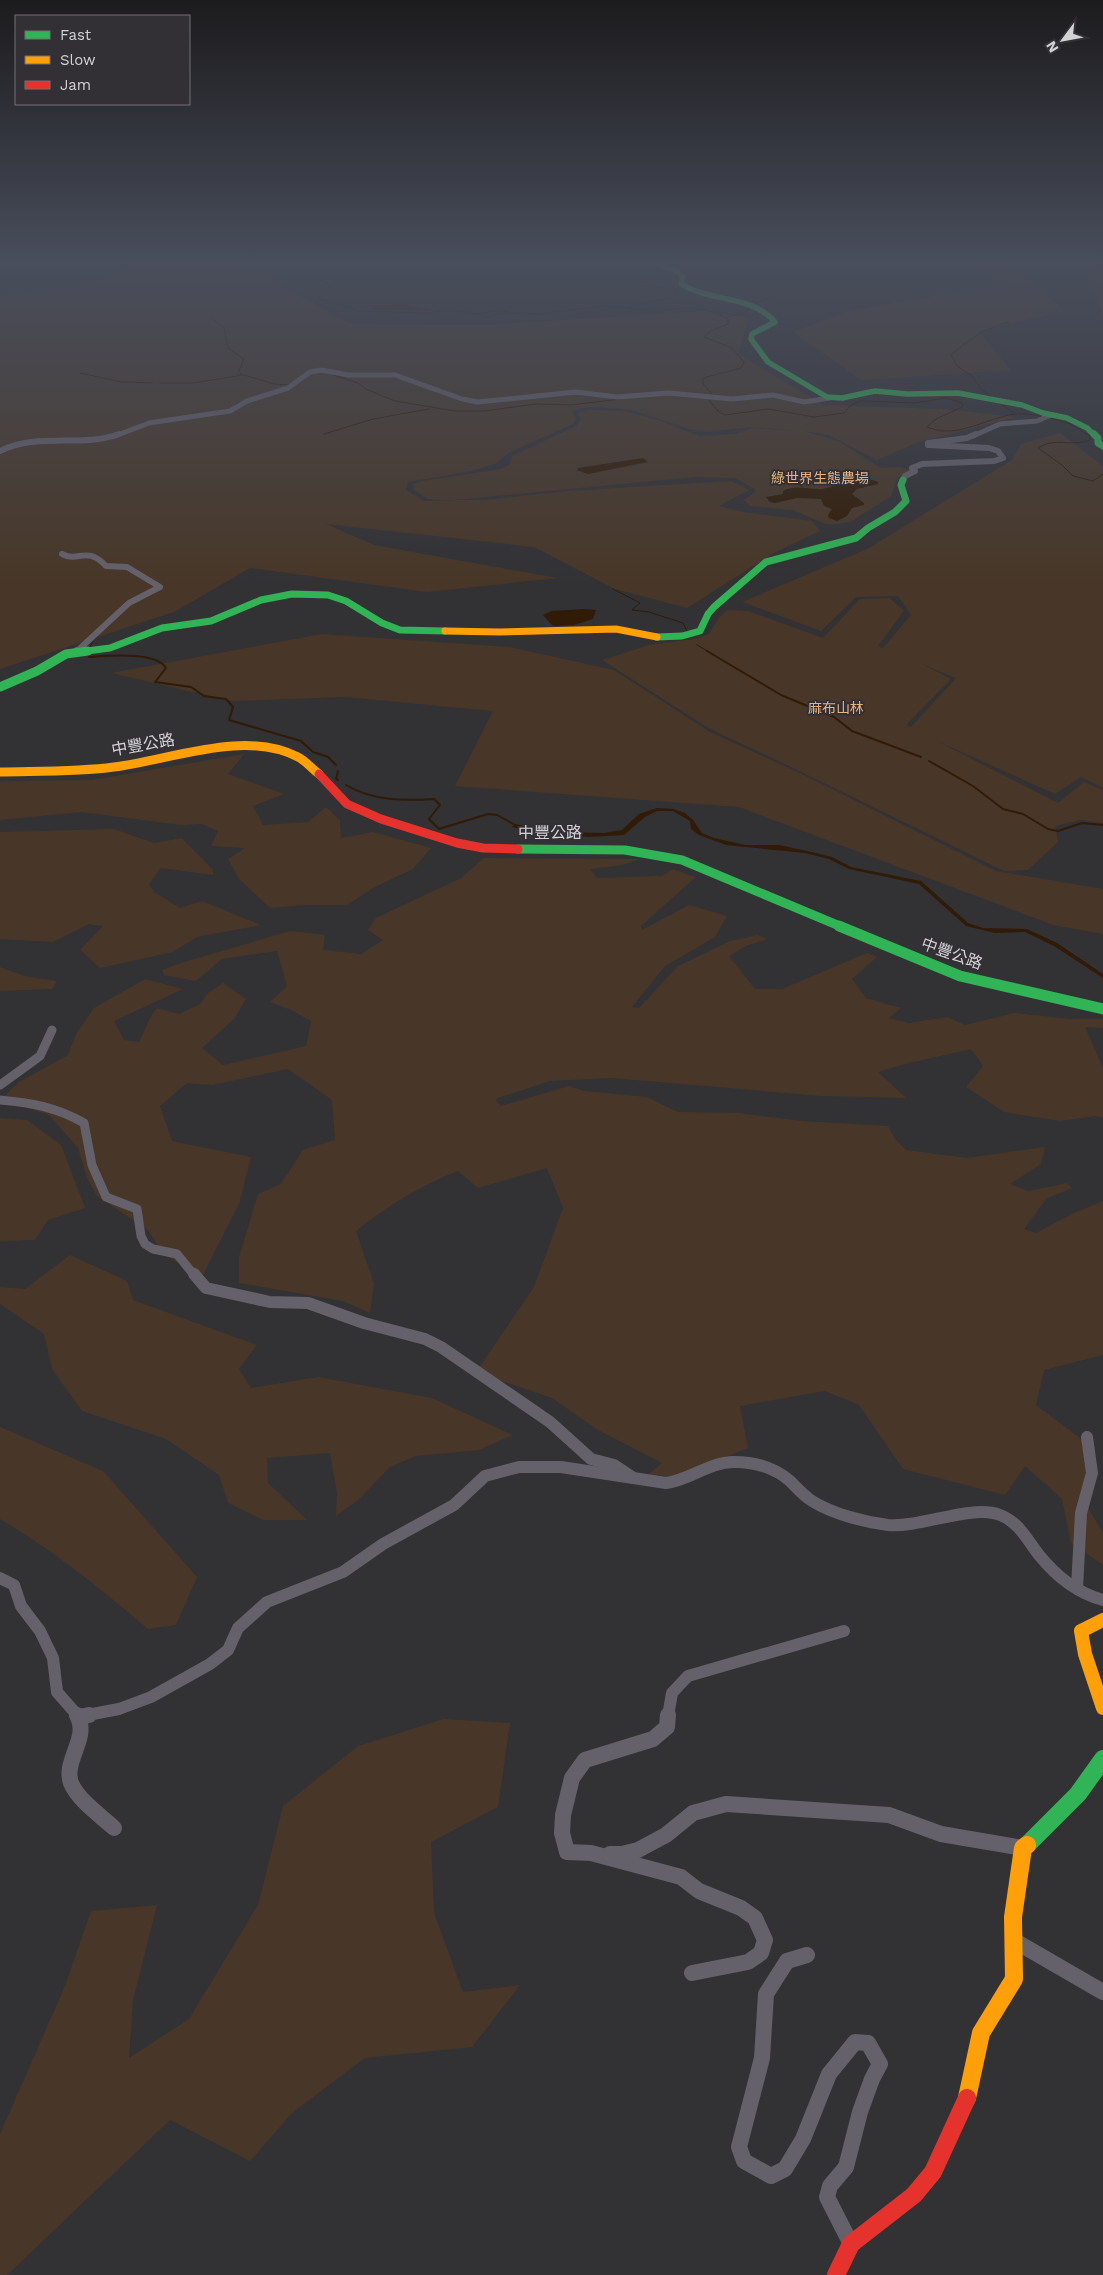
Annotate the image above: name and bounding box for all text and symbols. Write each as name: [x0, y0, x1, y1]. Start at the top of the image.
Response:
legend: [15, 15, 190, 105]
north arrow: [1038, 15, 1088, 65]
text: Fast: [60, 26, 92, 44]
text: N: [1042, 38, 1062, 56]
text: Slow: [60, 51, 96, 69]
text: Jam: [60, 76, 91, 94]
park label: 綠世界生態農場: [771, 470, 869, 486]
park label: 麻布山林: [808, 700, 864, 716]
street label: 中豐公路: [110, 730, 176, 759]
street label: 中豐公路: [518, 823, 582, 842]
street label: 中豐公路: [919, 934, 985, 973]

